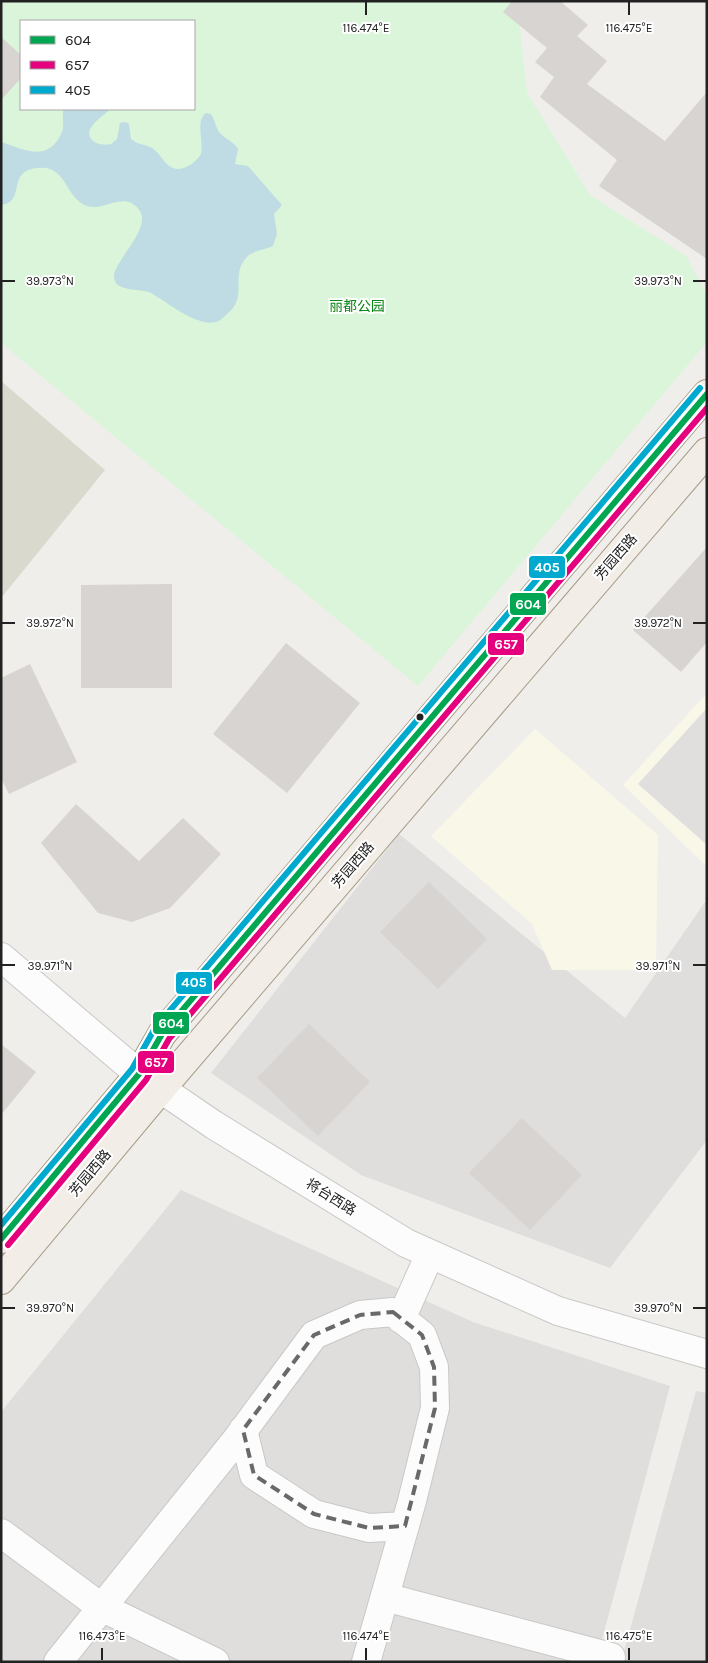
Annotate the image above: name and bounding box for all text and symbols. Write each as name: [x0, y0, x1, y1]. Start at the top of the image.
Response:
legend: [20, 20, 195, 110]
text: 116.474°E: [343, 21, 389, 35]
text: 116.475°E: [606, 21, 652, 35]
text: 604: [65, 31, 91, 49]
text: 657: [65, 56, 89, 74]
text: 405: [65, 81, 91, 99]
text: 39.973°N: [26, 274, 74, 288]
text: 39.973°N: [634, 274, 682, 288]
park label: 丽都公园: [329, 298, 385, 315]
street label: 芳园西路: [591, 530, 641, 584]
line badge: 405: [528, 555, 566, 579]
text: 405: [534, 559, 560, 576]
line badge: 604: [509, 592, 547, 616]
text: 604: [515, 596, 542, 613]
text: 39.972°N: [26, 616, 74, 630]
text: 39.972°N: [634, 616, 682, 630]
line badge: 657: [487, 632, 525, 656]
text: 657: [494, 636, 518, 653]
unlabelled marker: [415, 712, 425, 722]
street label: 芳园西路: [328, 838, 378, 892]
text: 39.971°N: [27, 959, 73, 973]
text: 39.971°N: [635, 959, 681, 973]
line badge: 405: [175, 971, 213, 995]
text: 405: [181, 974, 207, 991]
line badge: 604: [152, 1011, 190, 1035]
text: 604: [158, 1015, 185, 1032]
line badge: 657: [137, 1050, 175, 1074]
text: 657: [144, 1054, 168, 1071]
street label: 芳园西路: [65, 1146, 115, 1200]
street label: 将台西路: [303, 1175, 359, 1219]
text: 39.970°N: [26, 1301, 74, 1315]
text: 39.970°N: [634, 1301, 682, 1315]
text: 116.473°E: [78, 1629, 126, 1643]
text: 116.474°E: [343, 1629, 389, 1643]
text: 116.475°E: [606, 1629, 652, 1643]

